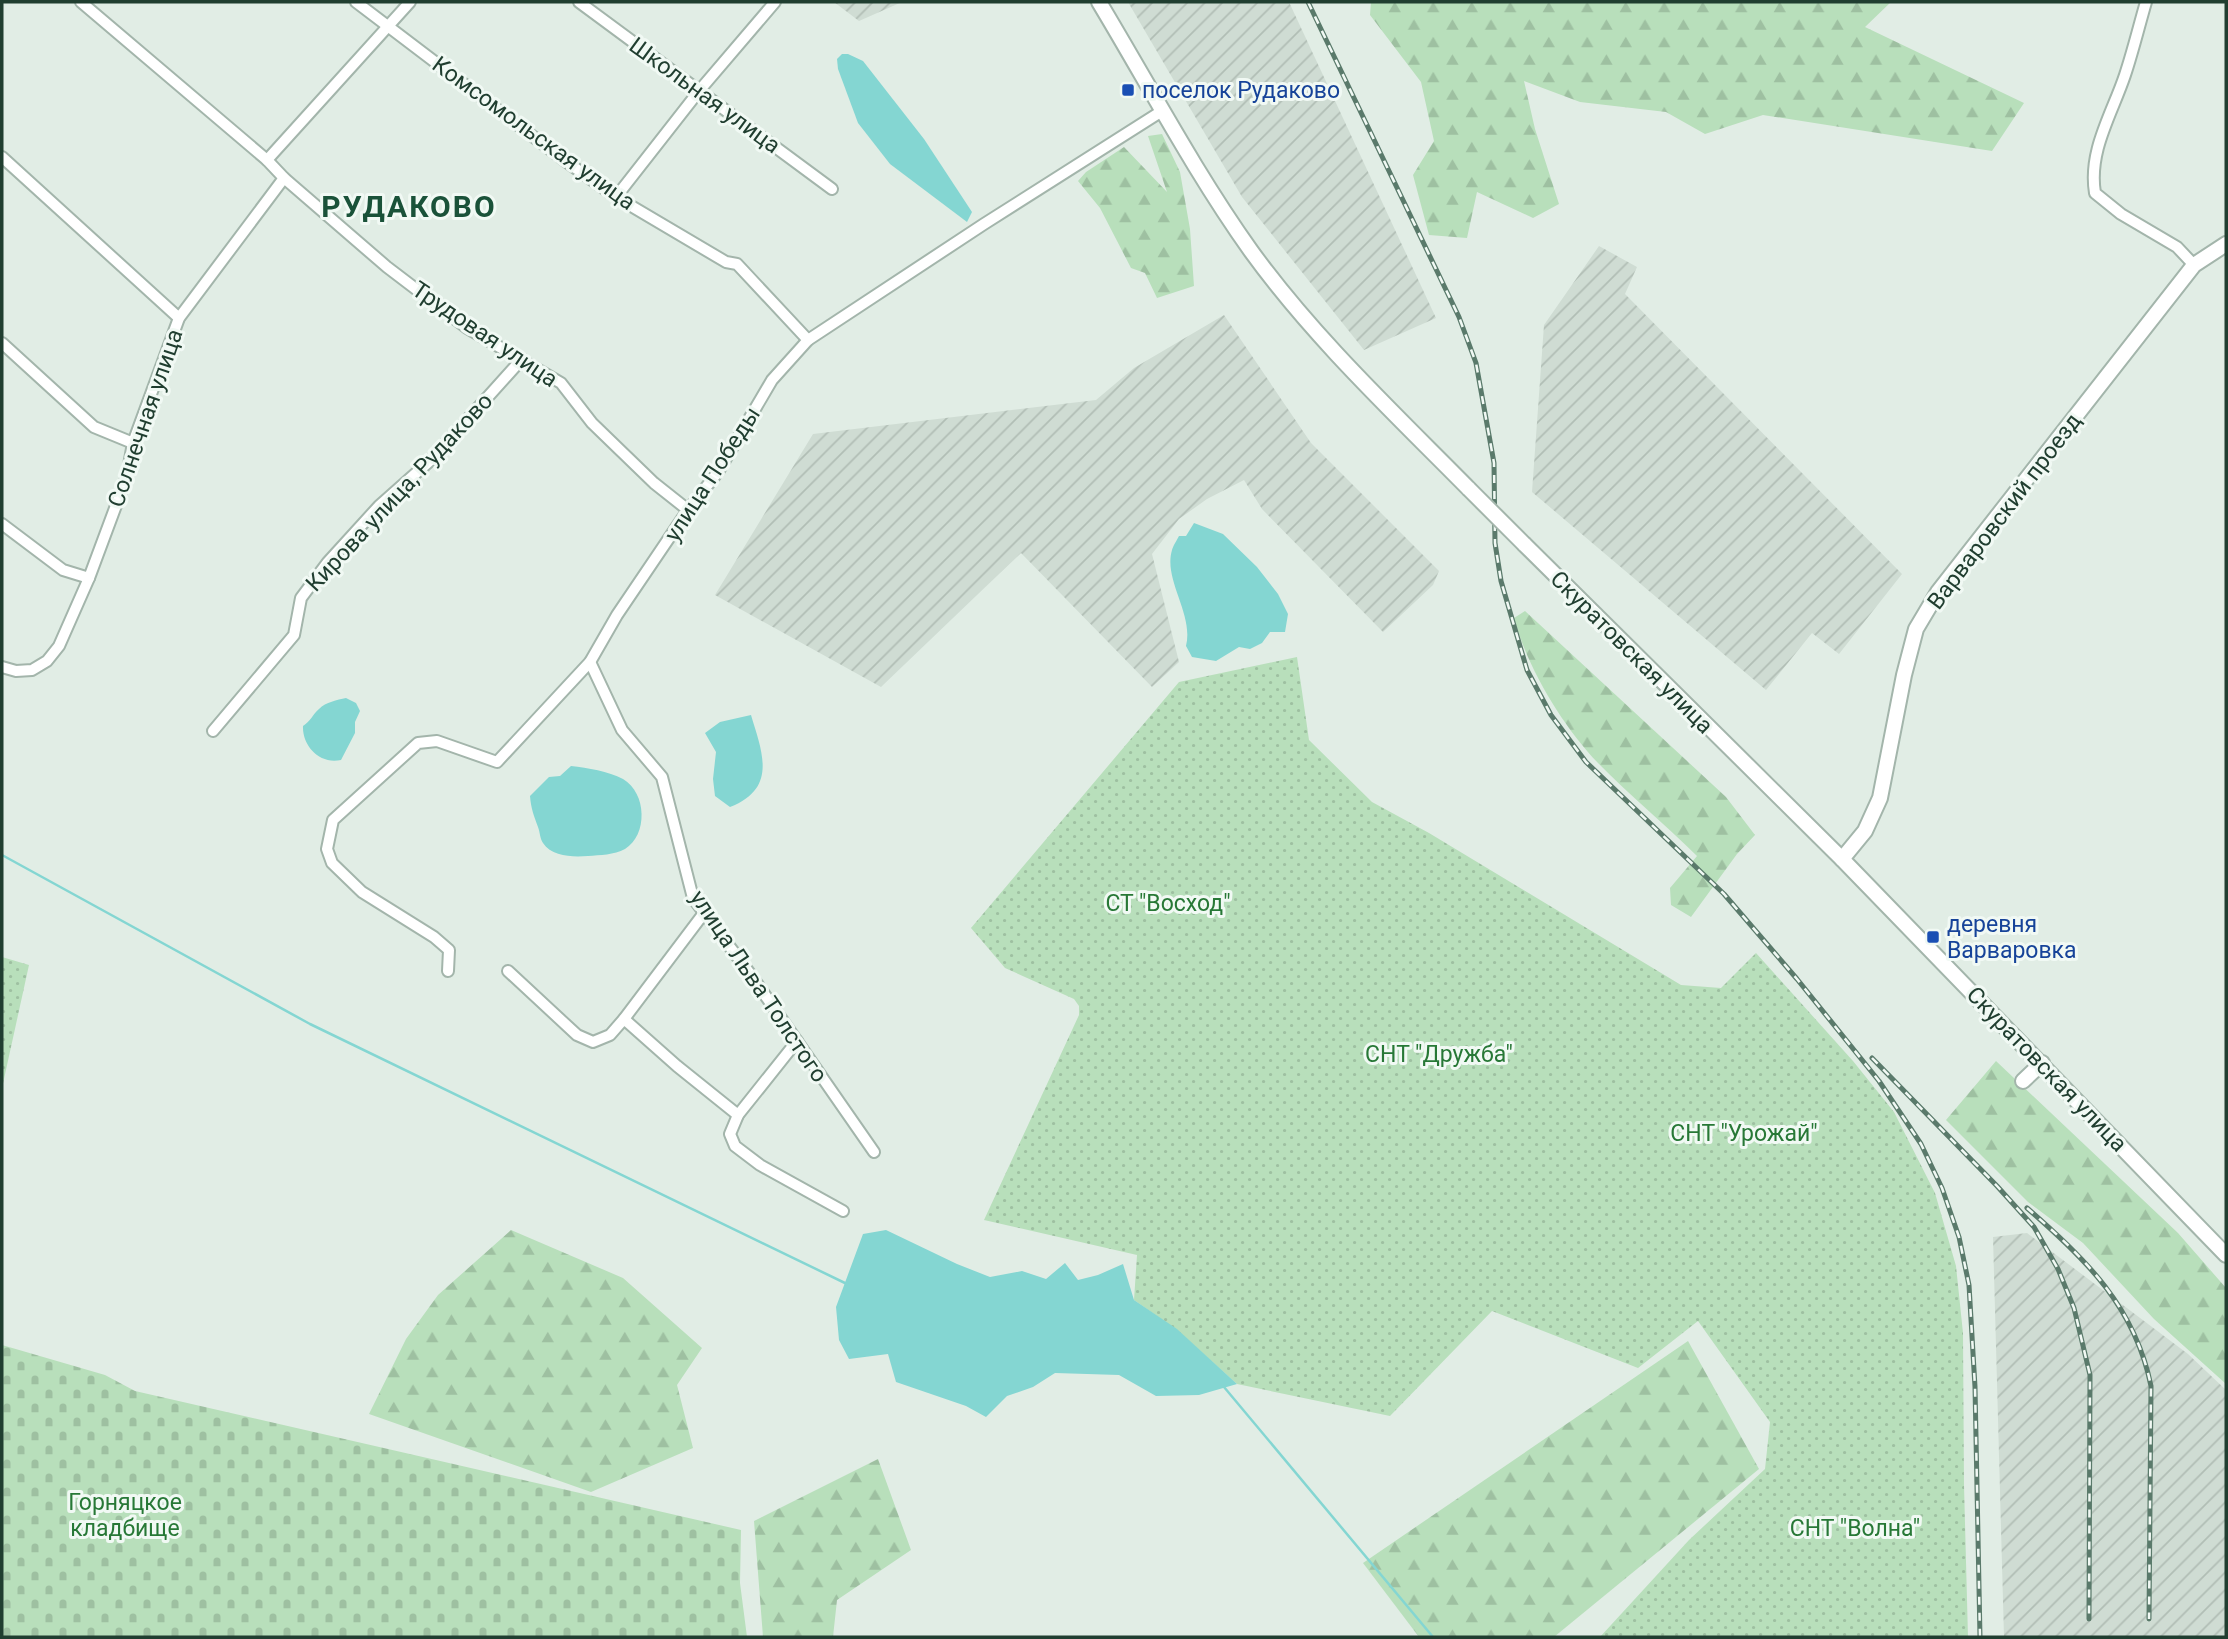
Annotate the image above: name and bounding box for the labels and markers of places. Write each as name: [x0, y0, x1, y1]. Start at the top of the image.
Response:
place label: поселок Рудаково: [1142, 77, 1340, 104]
marker: поселок Рудаково: [1120, 82, 1136, 98]
place label: деревня Варваровка: [1947, 911, 2077, 964]
marker: деревня Варваровка: [1925, 929, 1941, 945]

